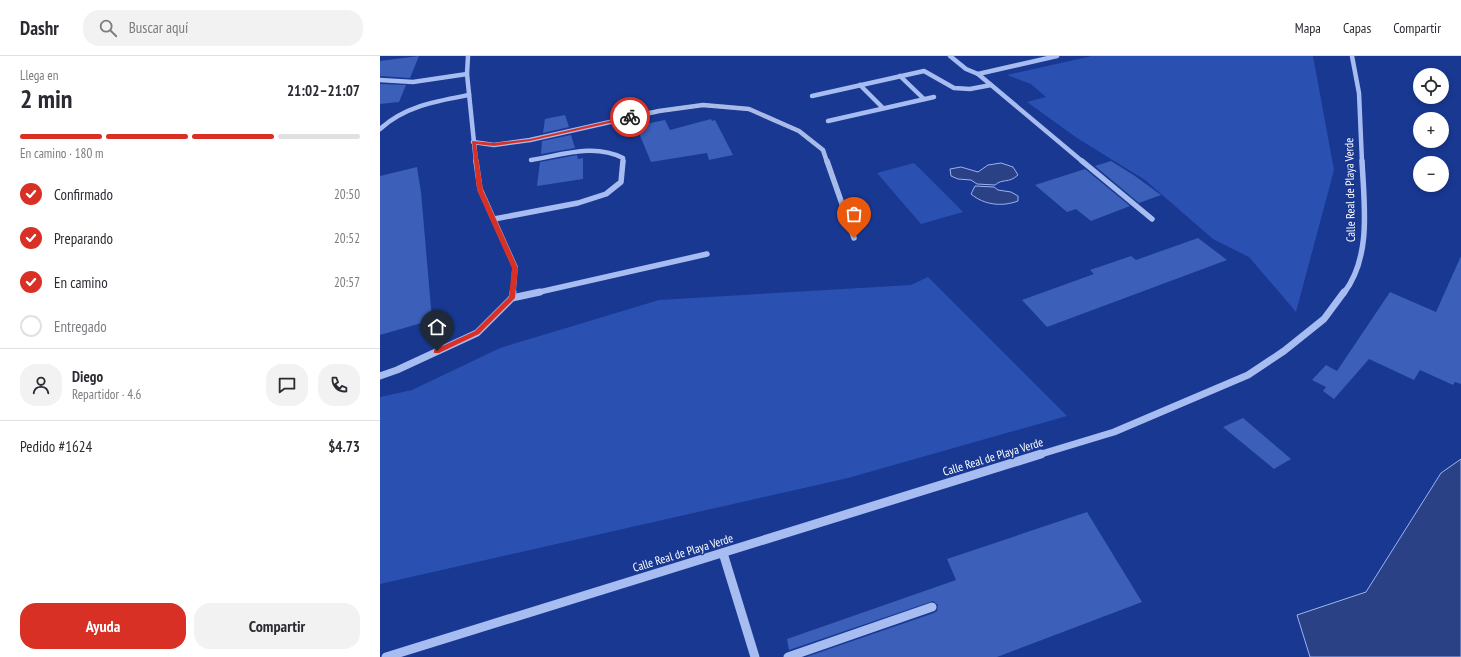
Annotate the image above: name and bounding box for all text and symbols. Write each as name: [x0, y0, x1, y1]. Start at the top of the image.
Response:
search box: [83, 10, 363, 46]
text: Dashr: [20, 16, 59, 40]
icon: search: [97, 17, 119, 39]
text: Buscar aquí: [129, 18, 188, 37]
text: Mapa: [1295, 19, 1321, 37]
text: Capas: [1343, 19, 1371, 37]
text: Compartir: [1393, 19, 1441, 37]
text: Llega en: [20, 67, 58, 84]
map controls: [1413, 68, 1449, 192]
button: locate: [1413, 68, 1449, 104]
text: 21:02–21:07: [287, 81, 360, 100]
text: 2 min: [20, 82, 73, 115]
courier: [610, 97, 650, 137]
icon: bike: [619, 106, 641, 128]
button: +: [1413, 112, 1449, 148]
street label: Calle Real de Playa Verde: [1341, 138, 1358, 242]
text: En camino · 180 m: [20, 145, 104, 162]
button: −: [1413, 156, 1449, 192]
icon: check: [20, 183, 42, 205]
text: Confirmado: [54, 185, 113, 204]
text: 20:50: [334, 186, 360, 203]
pin: [837, 197, 871, 238]
icon: bag: [843, 203, 865, 225]
icon: check: [20, 227, 42, 249]
text: Preparando: [54, 229, 113, 248]
text: 20:52: [334, 230, 360, 247]
icon: check: [20, 271, 42, 293]
text: En camino: [54, 273, 108, 292]
text: 20:57: [334, 274, 360, 291]
pin: [420, 310, 454, 351]
icon: home: [426, 316, 448, 338]
text: Entregado: [54, 317, 107, 336]
button: person: [20, 364, 62, 406]
button: chat: [266, 364, 308, 406]
button: phone: [318, 364, 360, 406]
text: Diego: [72, 367, 103, 386]
text: Repartidor · 4.6: [72, 386, 141, 403]
street label: Calle Real de Playa Verde: [941, 434, 1045, 479]
text: Pedido #1624: [20, 437, 92, 456]
text: $4.73: [328, 437, 360, 456]
street label: Calle Real de Playa Verde: [631, 530, 735, 575]
button: Ayuda: [20, 603, 186, 649]
button: Compartir: [194, 603, 360, 649]

